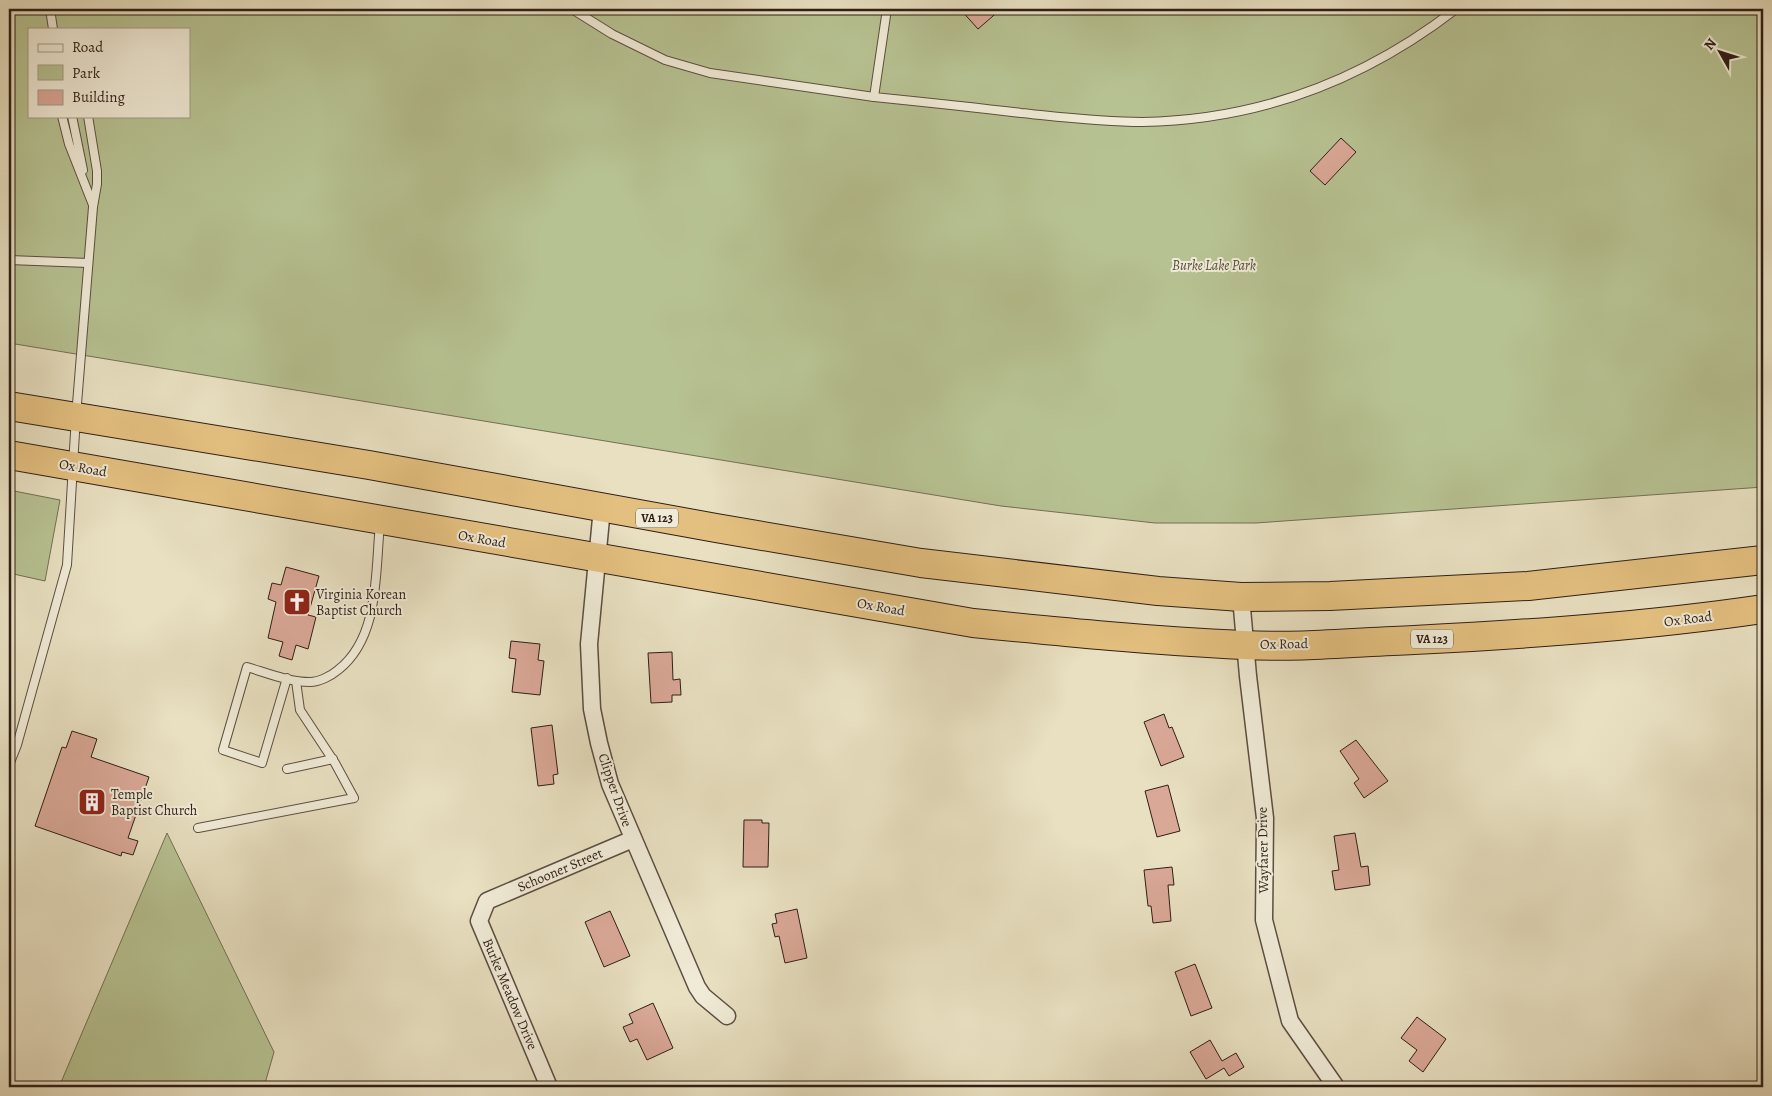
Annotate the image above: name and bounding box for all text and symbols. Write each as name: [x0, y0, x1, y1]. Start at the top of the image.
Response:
legend: [28, 28, 190, 118]
north arrow: [1694, 28, 1744, 78]
text: N: [1700, 34, 1721, 54]
text: Road: [72, 37, 104, 57]
text: Park: [72, 63, 101, 83]
text: Building: [72, 87, 125, 107]
park label: Burke Lake Park: [1172, 256, 1256, 275]
street label: Ox Road: [58, 454, 109, 482]
road number: VA 123: [636, 508, 678, 528]
street label: Ox Road: [457, 525, 508, 553]
place label: Virginia Korean Baptist Church: [315, 585, 407, 620]
church icon: Virginia Korean Baptist Church: [282, 587, 312, 617]
street label: Ox Road: [856, 593, 907, 621]
street label: Ox Road: [1663, 607, 1714, 631]
road number: VA 123: [1411, 630, 1453, 648]
street label: Ox Road: [1260, 634, 1309, 654]
street label: Clipper Drive: [594, 751, 636, 829]
place label: Temple Baptist Church: [111, 785, 198, 820]
building icon: Temple Baptist Church: [77, 787, 107, 817]
street label: Wayfarer Drive: [1253, 807, 1273, 894]
street label: Schooner Street: [514, 843, 606, 897]
street label: Burke Meadow Drive: [478, 935, 542, 1053]

